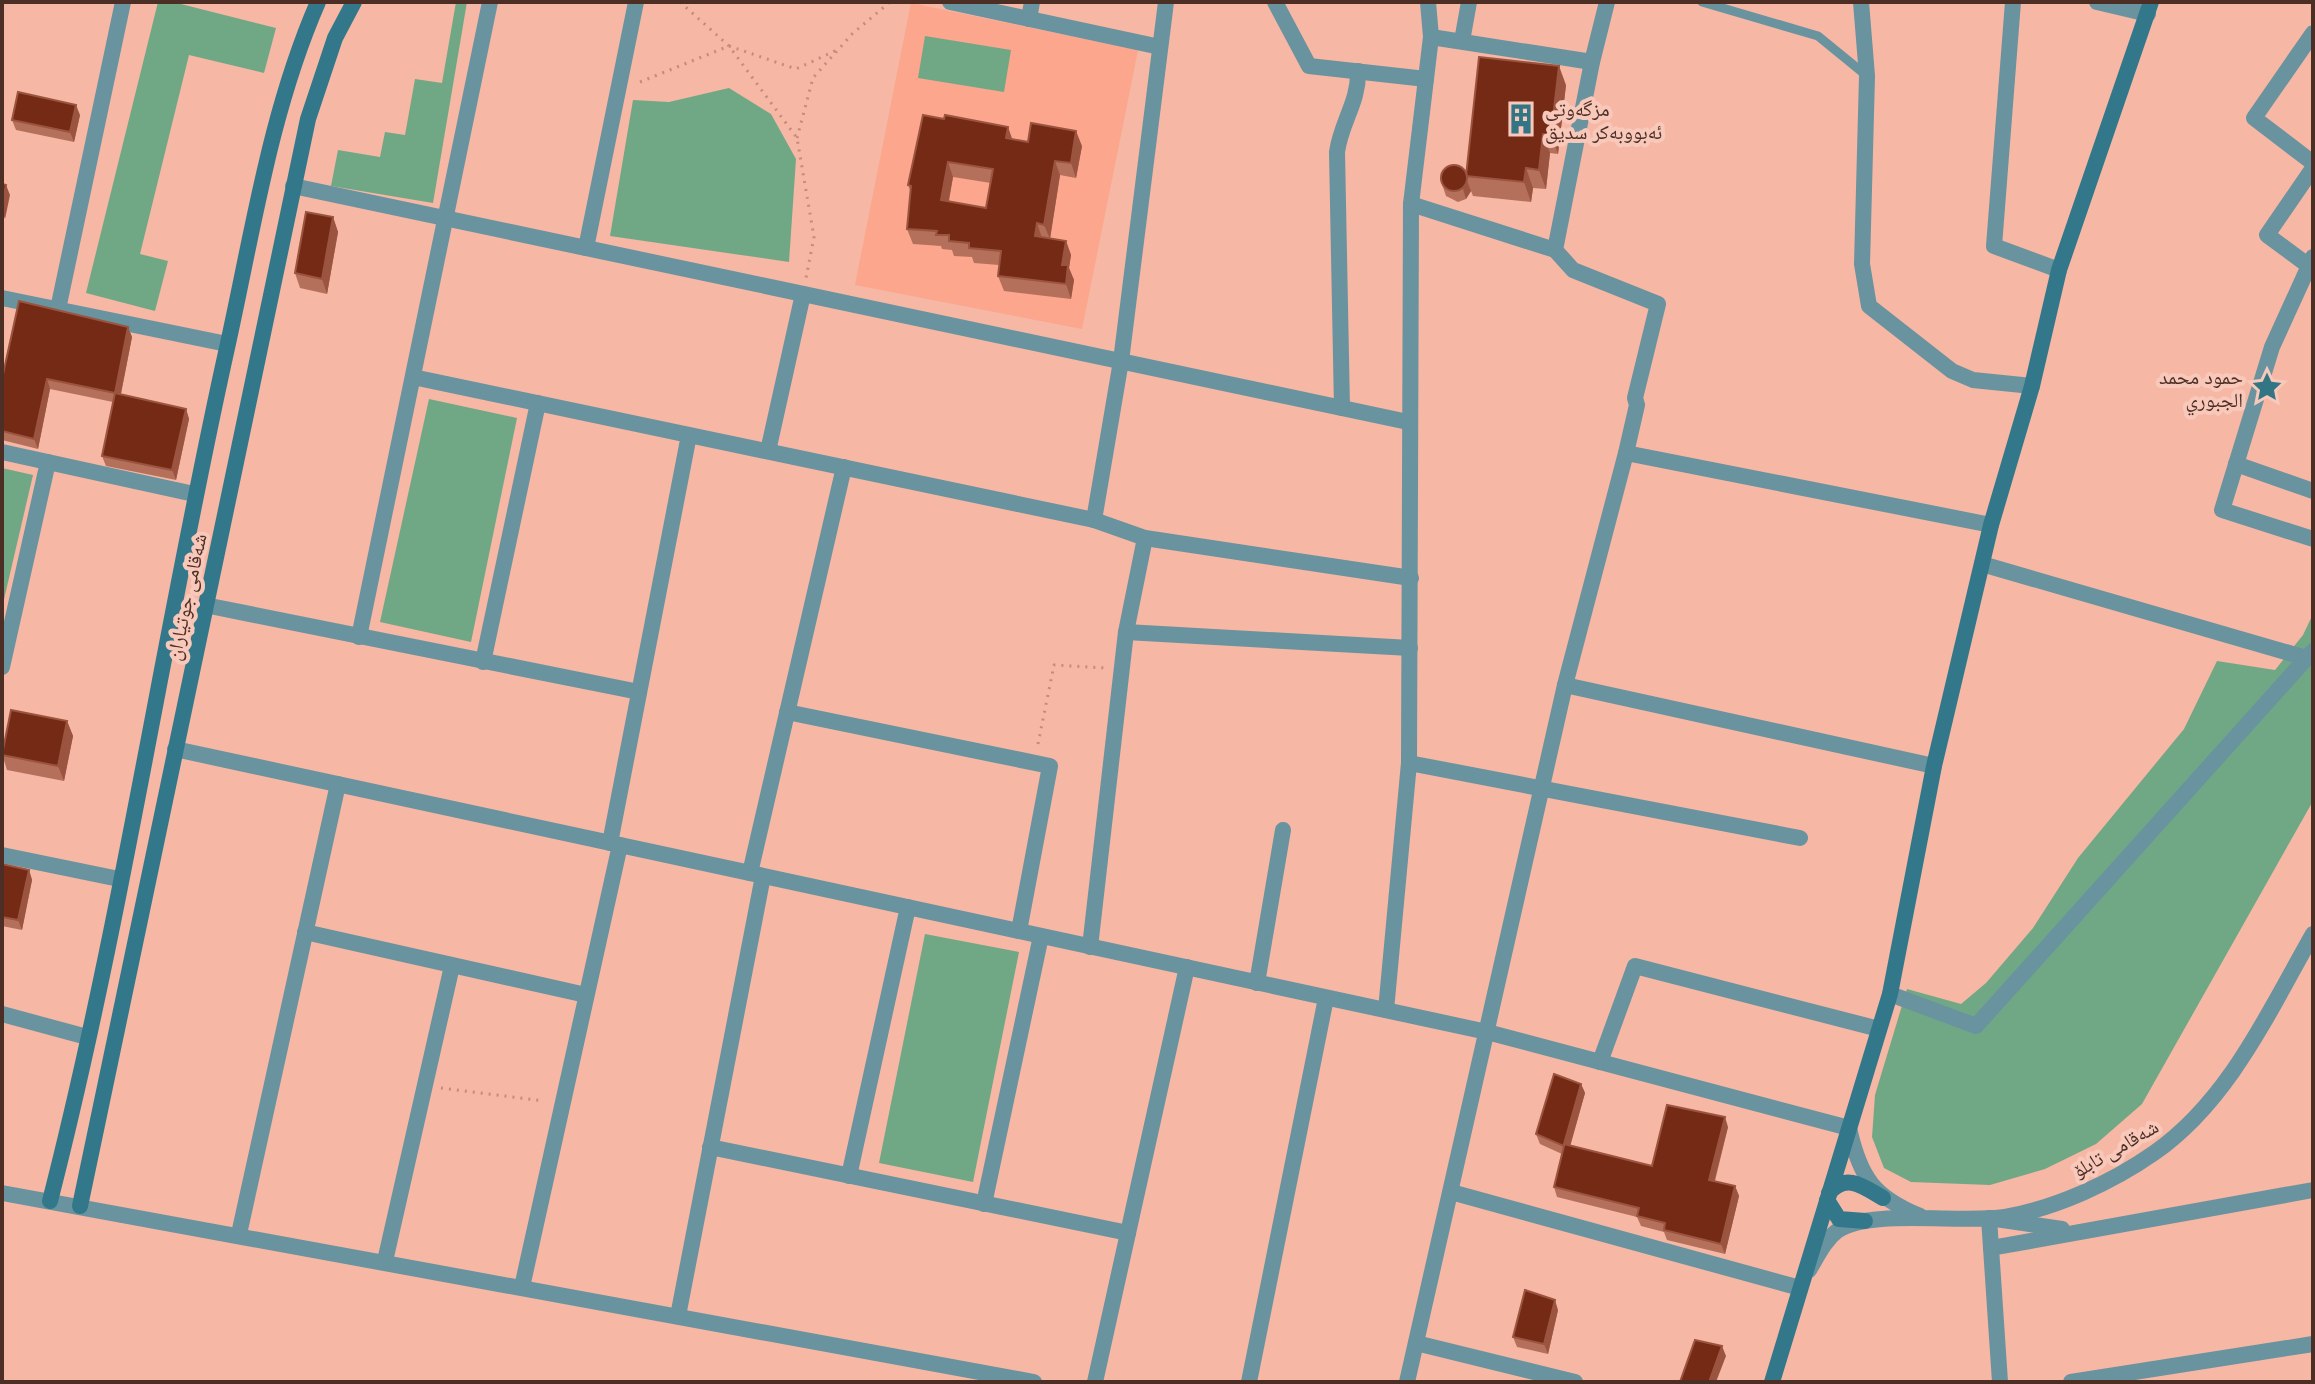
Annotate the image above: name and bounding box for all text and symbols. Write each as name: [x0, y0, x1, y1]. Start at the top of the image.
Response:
place label: مزگەوتی ئەبووبەکر سدیق: [1545, 95, 1662, 145]
building icon: مزگەوتی ئەبووبەکر سدیق: [1504, 102, 1538, 136]
place label: حمود محمد الجبوري: [2159, 363, 2243, 416]
place icon: حمود محمد الجبوري: [2250, 370, 2284, 404]
street label: شەقامی جوتیاران: [159, 531, 213, 663]
street label: شەقامی تابلۆ: [2067, 1112, 2163, 1184]

